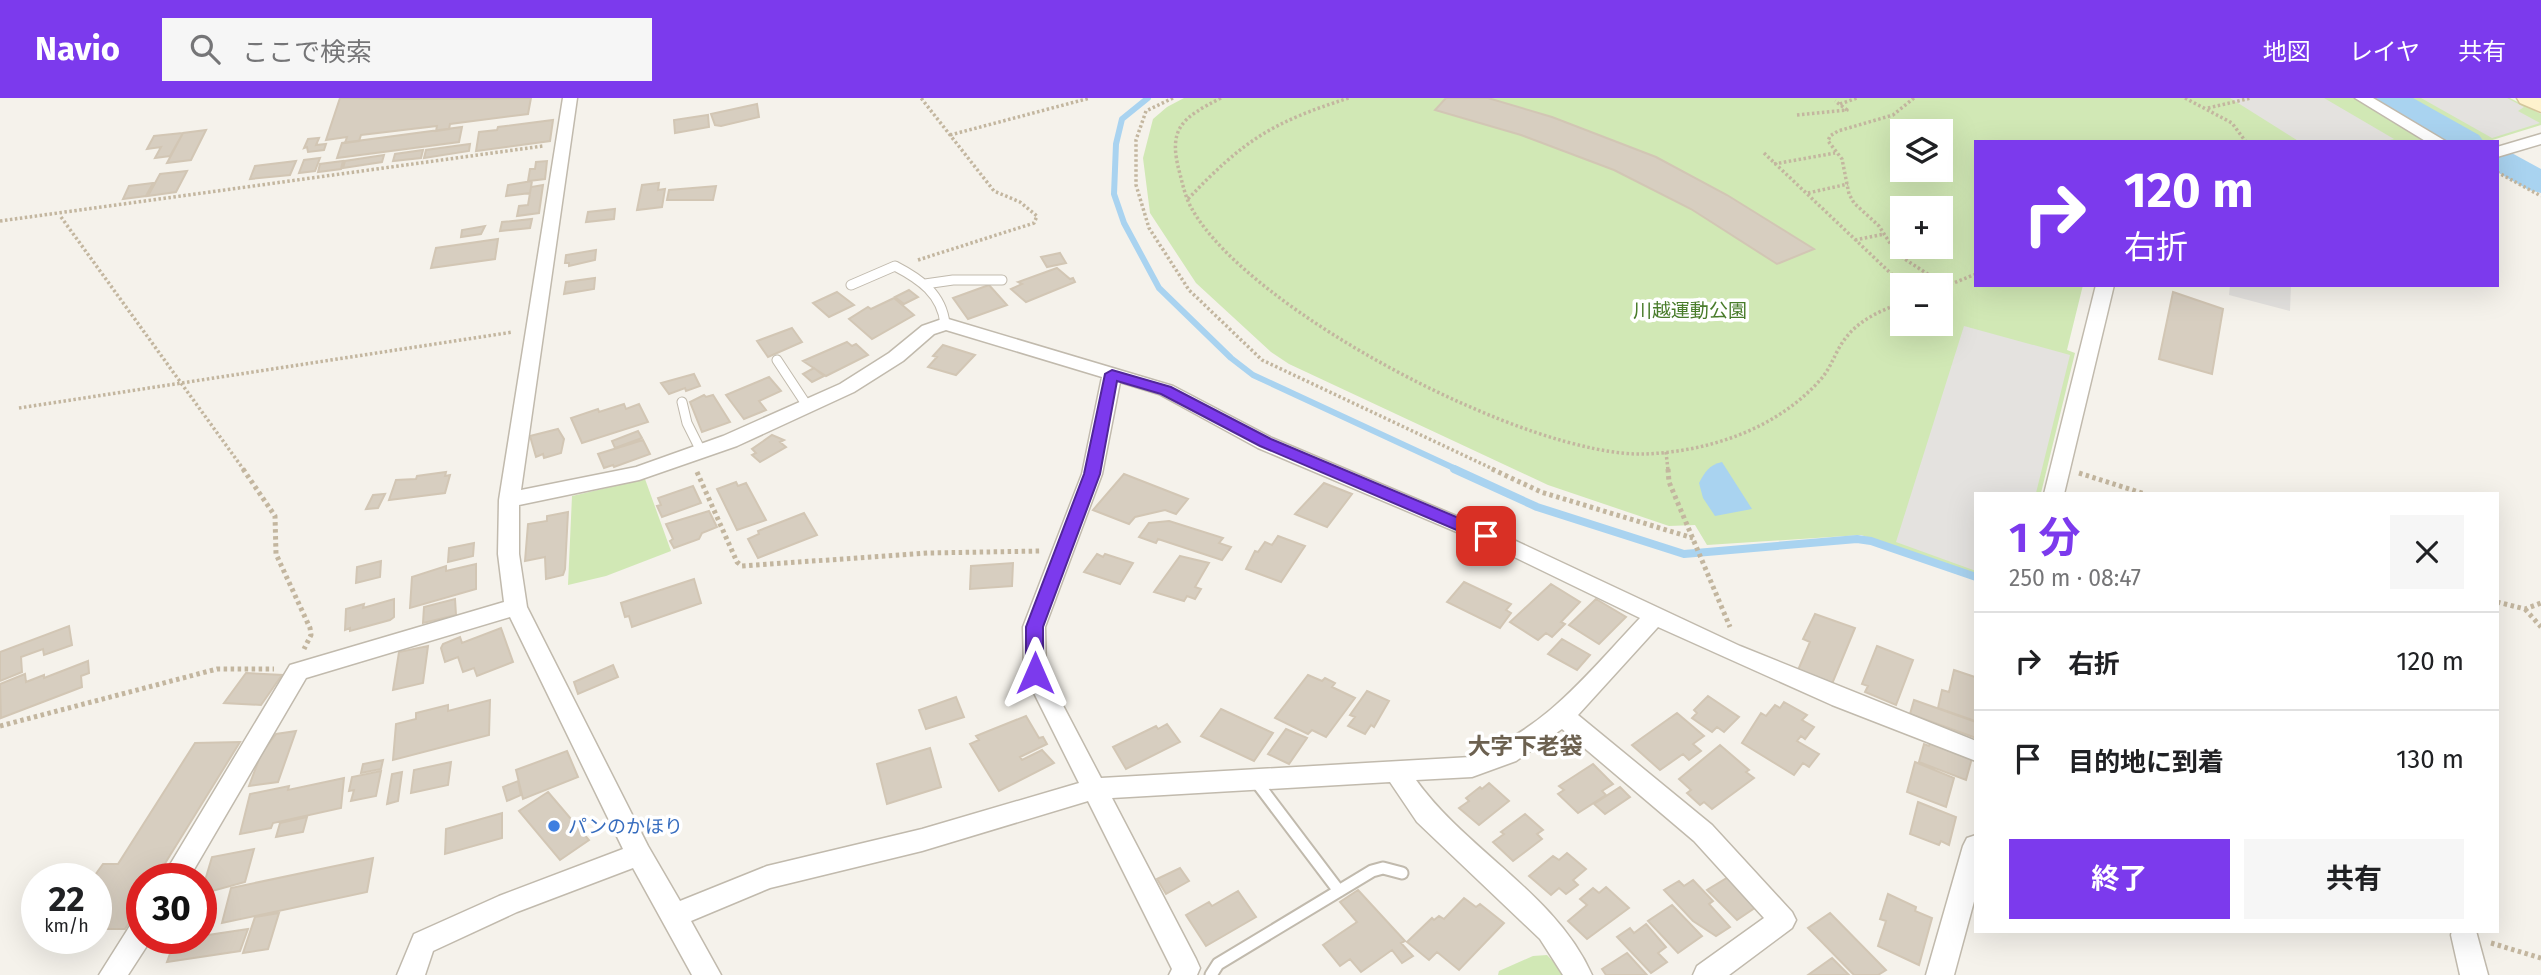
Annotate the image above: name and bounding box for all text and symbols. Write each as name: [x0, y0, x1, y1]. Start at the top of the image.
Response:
search box: [162, 18, 652, 81]
text: Navio: [35, 29, 120, 69]
icon: search: [186, 30, 224, 68]
text: ここで検索: [242, 37, 372, 68]
text: 地図: [2263, 38, 2311, 66]
text: レイヤ: [2349, 38, 2420, 66]
text: 共有: [2458, 38, 2506, 66]
map controls: [1890, 119, 1953, 336]
button: layers: [1890, 119, 1953, 182]
text: 120 m: [2124, 161, 2254, 220]
icon: right: [2009, 168, 2100, 259]
button: +: [1890, 196, 1953, 259]
text: 右折: [2124, 228, 2188, 266]
button: −: [1890, 273, 1953, 336]
park label: 川越運動公園: [1633, 299, 1747, 322]
pin: [1456, 506, 1516, 566]
text: 1 分: [2009, 513, 2080, 563]
button: close: [2390, 515, 2464, 589]
icon: arrive: [1467, 517, 1505, 555]
text: 250 m · 08:47: [2009, 564, 2141, 592]
position arrow: [998, 636, 1072, 710]
icon: right: [2009, 642, 2047, 680]
text: 120 m: [2396, 646, 2464, 677]
text: 右折: [2068, 649, 2120, 680]
district label: 大字下老袋: [1468, 732, 1583, 760]
icon: arrive: [2009, 740, 2047, 778]
text: 130 m: [2396, 744, 2464, 775]
text: 目的地に到着: [2068, 747, 2224, 778]
place label: パンのかほり: [568, 815, 683, 838]
marker: パンのかほり: [546, 818, 562, 834]
button: 終了: [2009, 839, 2230, 919]
button: 共有: [2244, 839, 2464, 919]
speed limit sign: 30: [126, 863, 217, 954]
text: 22: [48, 878, 85, 920]
text: km/h: [44, 915, 89, 937]

